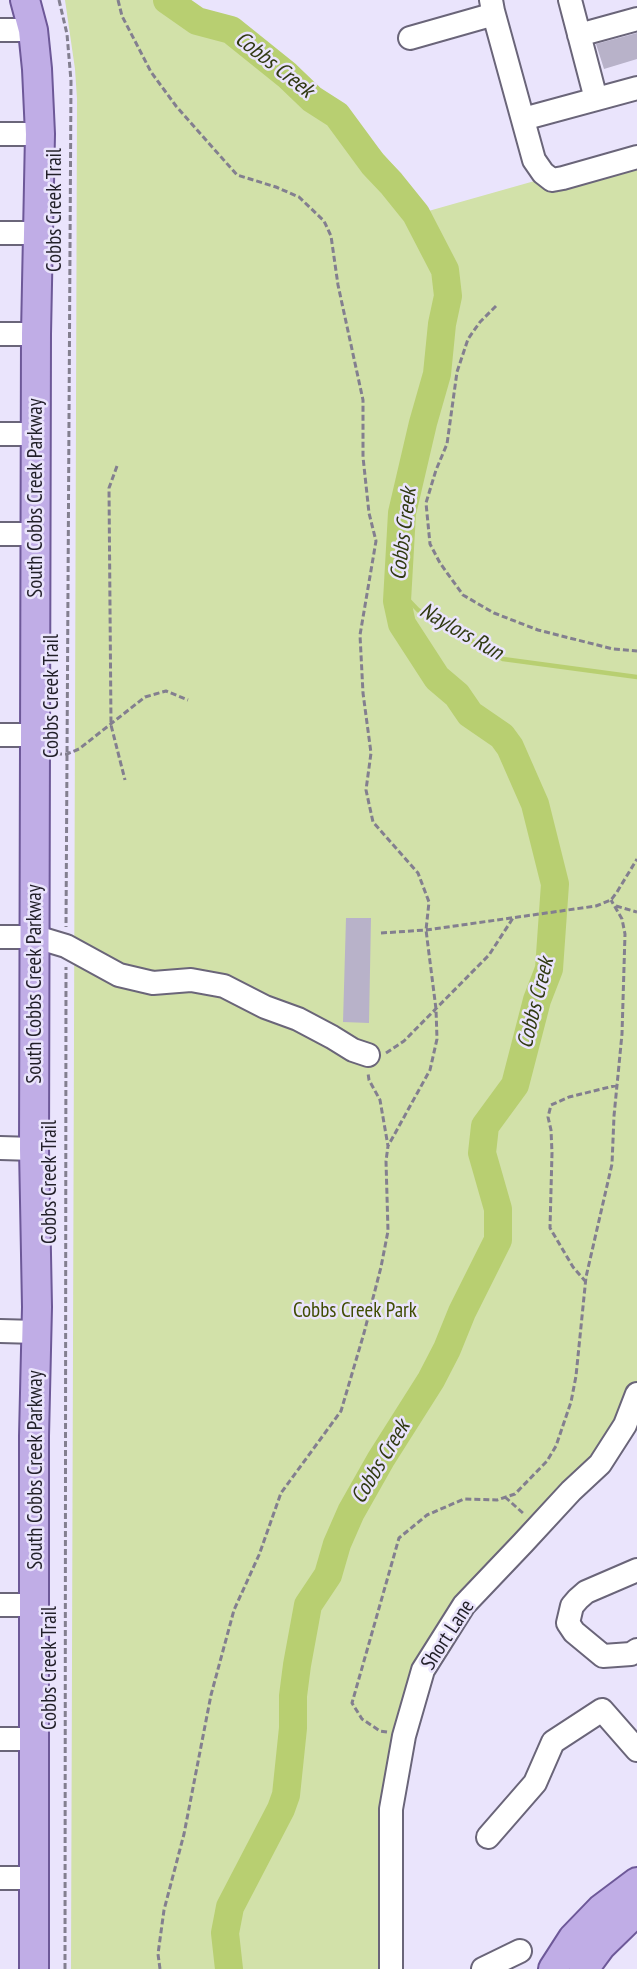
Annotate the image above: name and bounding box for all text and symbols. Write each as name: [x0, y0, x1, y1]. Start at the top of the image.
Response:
water label: Cobbs Creek: [229, 26, 319, 104]
street label: Cobbs Creek Trail: [42, 148, 68, 272]
street label: South Cobbs Creek Parkway: [23, 398, 49, 598]
water label: Cobbs Creek: [385, 486, 423, 582]
water label: Naylors Run: [415, 598, 507, 666]
street label: Cobbs Creek Trail: [39, 634, 65, 758]
street label: South Cobbs Creek Parkway: [22, 884, 48, 1084]
water label: Cobbs Creek: [512, 955, 560, 1051]
street label: Cobbs Creek Trail: [37, 1120, 63, 1244]
park label: Cobbs Creek Park: [293, 1298, 417, 1324]
street label: South Cobbs Creek Parkway: [23, 1370, 49, 1570]
water label: Cobbs Creek: [346, 1416, 416, 1508]
street label: Short Lane: [416, 1595, 480, 1675]
street label: Cobbs Creek Trail: [37, 1606, 63, 1730]

